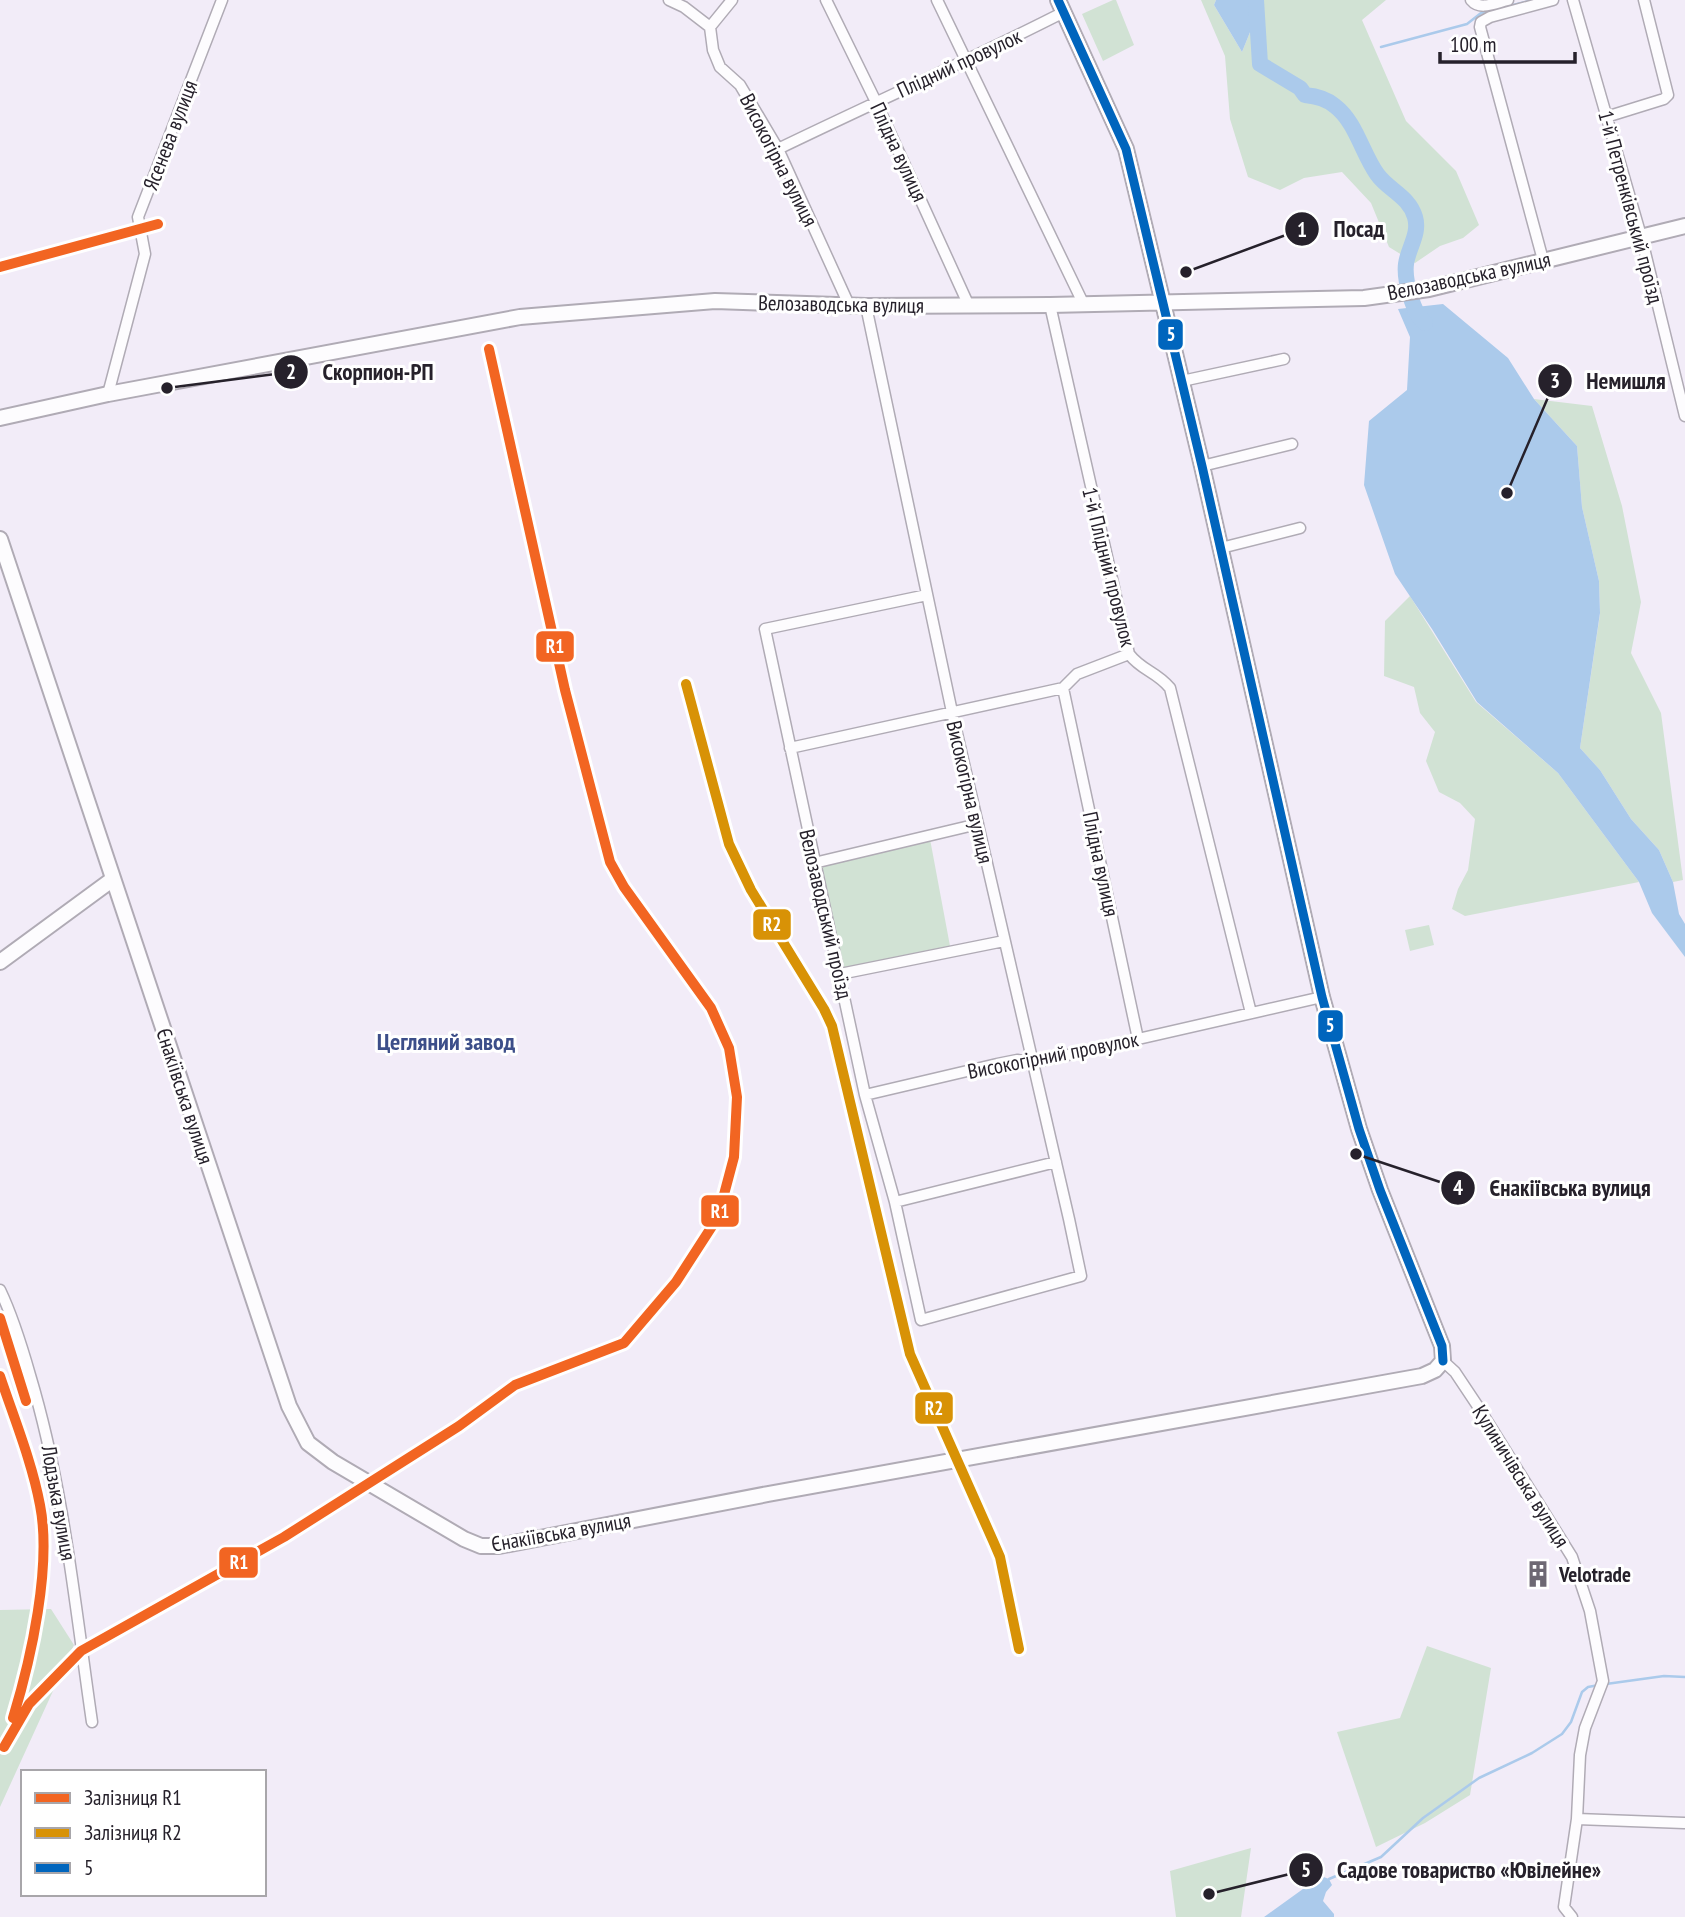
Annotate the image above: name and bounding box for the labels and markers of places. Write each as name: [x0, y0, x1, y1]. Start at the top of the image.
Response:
callout: Посад: [1284, 207, 1398, 251]
callout: Скорпион-РП: [273, 350, 447, 394]
callout: Немишля: [1537, 359, 1680, 403]
callout: Єнакіївська вулиця: [1440, 1166, 1664, 1210]
building icon: Velotrade: [1523, 1559, 1553, 1589]
place label: Velotrade: [1558, 1561, 1631, 1588]
callout: Садове товариство «Ювілейне»: [1288, 1848, 1615, 1892]

